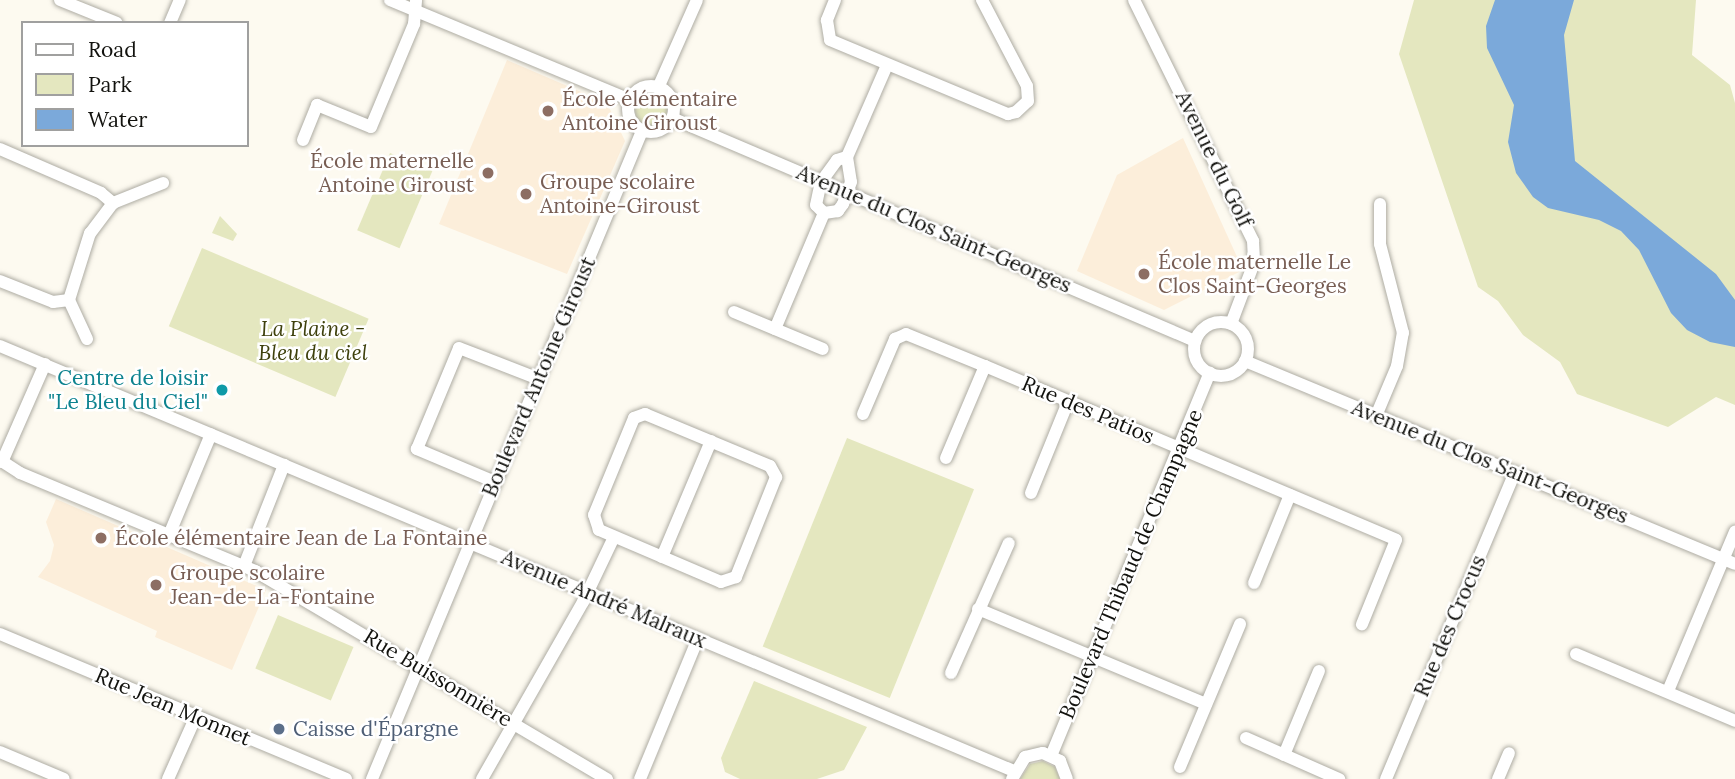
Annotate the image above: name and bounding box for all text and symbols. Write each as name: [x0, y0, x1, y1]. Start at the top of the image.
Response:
legend: [21, 21, 248, 147]
text: Road: [88, 36, 137, 63]
text: Park: [88, 71, 132, 98]
place label: École élémentaire Antoine Giroust: [562, 86, 737, 136]
street label: Avenue du Golf: [1170, 87, 1258, 231]
marker: École élémentaire Antoine Giroust: [540, 103, 556, 119]
text: Water: [88, 106, 147, 133]
place label: École maternelle Antoine Giroust: [310, 148, 474, 198]
street label: Avenue du Clos Saint-Georges: [793, 160, 1075, 298]
marker: École maternelle Antoine Giroust: [480, 165, 496, 181]
place label: Groupe scolaire Antoine-Giroust: [540, 169, 700, 219]
marker: Groupe scolaire Antoine-Giroust: [518, 186, 534, 202]
place label: École maternelle Le Clos Saint-Georges: [1158, 249, 1351, 299]
street label: Boulevard Antoine Giroust: [477, 253, 601, 501]
marker: École maternelle Le Clos Saint-Georges: [1136, 266, 1152, 282]
park label: La Plaine - Bleu du ciel: [258, 316, 368, 366]
place label: Centre de loisir "Le Bleu du Ciel": [48, 365, 208, 415]
street label: Rue des Patios: [1018, 371, 1158, 449]
marker: Centre de loisir "Le Bleu du Ciel": [214, 382, 230, 398]
street label: Avenue du Clos Saint-Georges: [1348, 395, 1632, 529]
street label: Boulevard Thibaud de Champagne: [1054, 405, 1208, 723]
place label: École élémentaire Jean de La Fontaine: [115, 525, 487, 551]
marker: École élémentaire Jean de La Fontaine: [93, 530, 109, 546]
street label: Avenue André Malraux: [498, 544, 710, 654]
street label: Rue des Crocus: [1409, 552, 1491, 700]
place label: Groupe scolaire Jean-de-La-Fontaine: [170, 560, 375, 610]
marker: Groupe scolaire Jean-de-La-Fontaine: [148, 577, 164, 593]
street label: Rue Buissonnière: [359, 624, 517, 732]
street label: Rue Jean Monnet: [91, 663, 255, 751]
place label: Caisse d'Épargne: [293, 716, 459, 742]
marker: Caisse d'Épargne: [271, 721, 287, 737]

